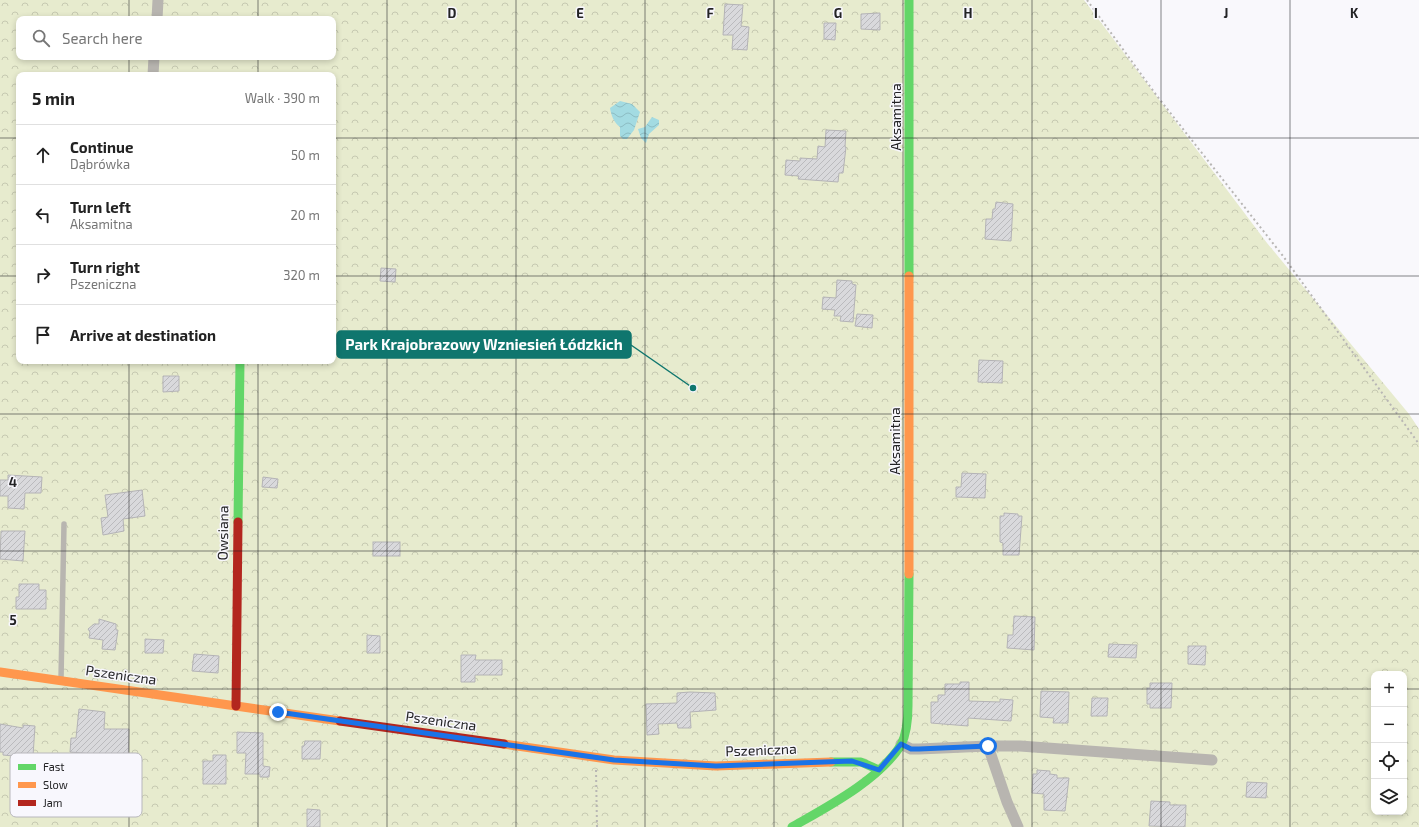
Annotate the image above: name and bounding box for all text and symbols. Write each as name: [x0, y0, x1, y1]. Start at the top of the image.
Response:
text: D: [448, 5, 457, 21]
text: E: [576, 5, 584, 21]
text: F: [706, 5, 714, 21]
text: G: [834, 5, 842, 21]
text: H: [964, 5, 973, 21]
text: I: [1094, 5, 1098, 21]
text: J: [1224, 5, 1228, 21]
text: K: [1350, 5, 1359, 21]
search box: [16, 16, 336, 60]
icon: search: [30, 27, 52, 49]
text: Search here: [62, 29, 143, 47]
street label: Aksamitna: [887, 83, 904, 151]
text: 5 min: [32, 88, 75, 108]
text: Walk · 390 m: [245, 90, 320, 106]
text: Continue: [70, 138, 133, 156]
icon: ahead: [32, 144, 54, 166]
text: 50 m: [291, 147, 320, 163]
text: Dąbrówka: [70, 156, 130, 172]
text: Turn left: [70, 198, 131, 216]
icon: left: [32, 204, 54, 226]
text: 20 m: [291, 207, 320, 223]
text: Aksamitna: [70, 216, 133, 232]
text: Turn right: [70, 258, 140, 276]
icon: right: [32, 264, 54, 286]
text: 320 m: [283, 267, 320, 283]
text: Pszeniczna: [70, 276, 136, 292]
icon: arrive: [32, 324, 54, 346]
text: Arrive at destination: [70, 326, 216, 344]
callout: Park Krajobrazowy Wzniesień Łódzkich: [337, 331, 631, 358]
text: Park Krajobrazowy Wzniesień Łódzkich: [345, 335, 623, 354]
street label: Aksamitna: [886, 407, 903, 475]
text: 4: [9, 474, 17, 490]
street label: Owsiana: [214, 505, 231, 561]
text: 5: [9, 612, 17, 628]
street label: Pszeniczna: [85, 661, 158, 688]
map controls: [1371, 671, 1407, 815]
button: +: [1371, 671, 1407, 707]
route end: [269, 703, 287, 721]
street label: Pszeniczna: [405, 707, 478, 734]
button: −: [1371, 707, 1407, 743]
route start: [979, 737, 997, 755]
street label: Pszeniczna: [725, 740, 797, 759]
button: locate: [1371, 743, 1407, 779]
legend: [10, 753, 142, 817]
text: Fast: [43, 760, 65, 773]
text: Slow: [43, 778, 68, 791]
button: layers: [1371, 779, 1407, 815]
text: Jam: [43, 796, 62, 809]

